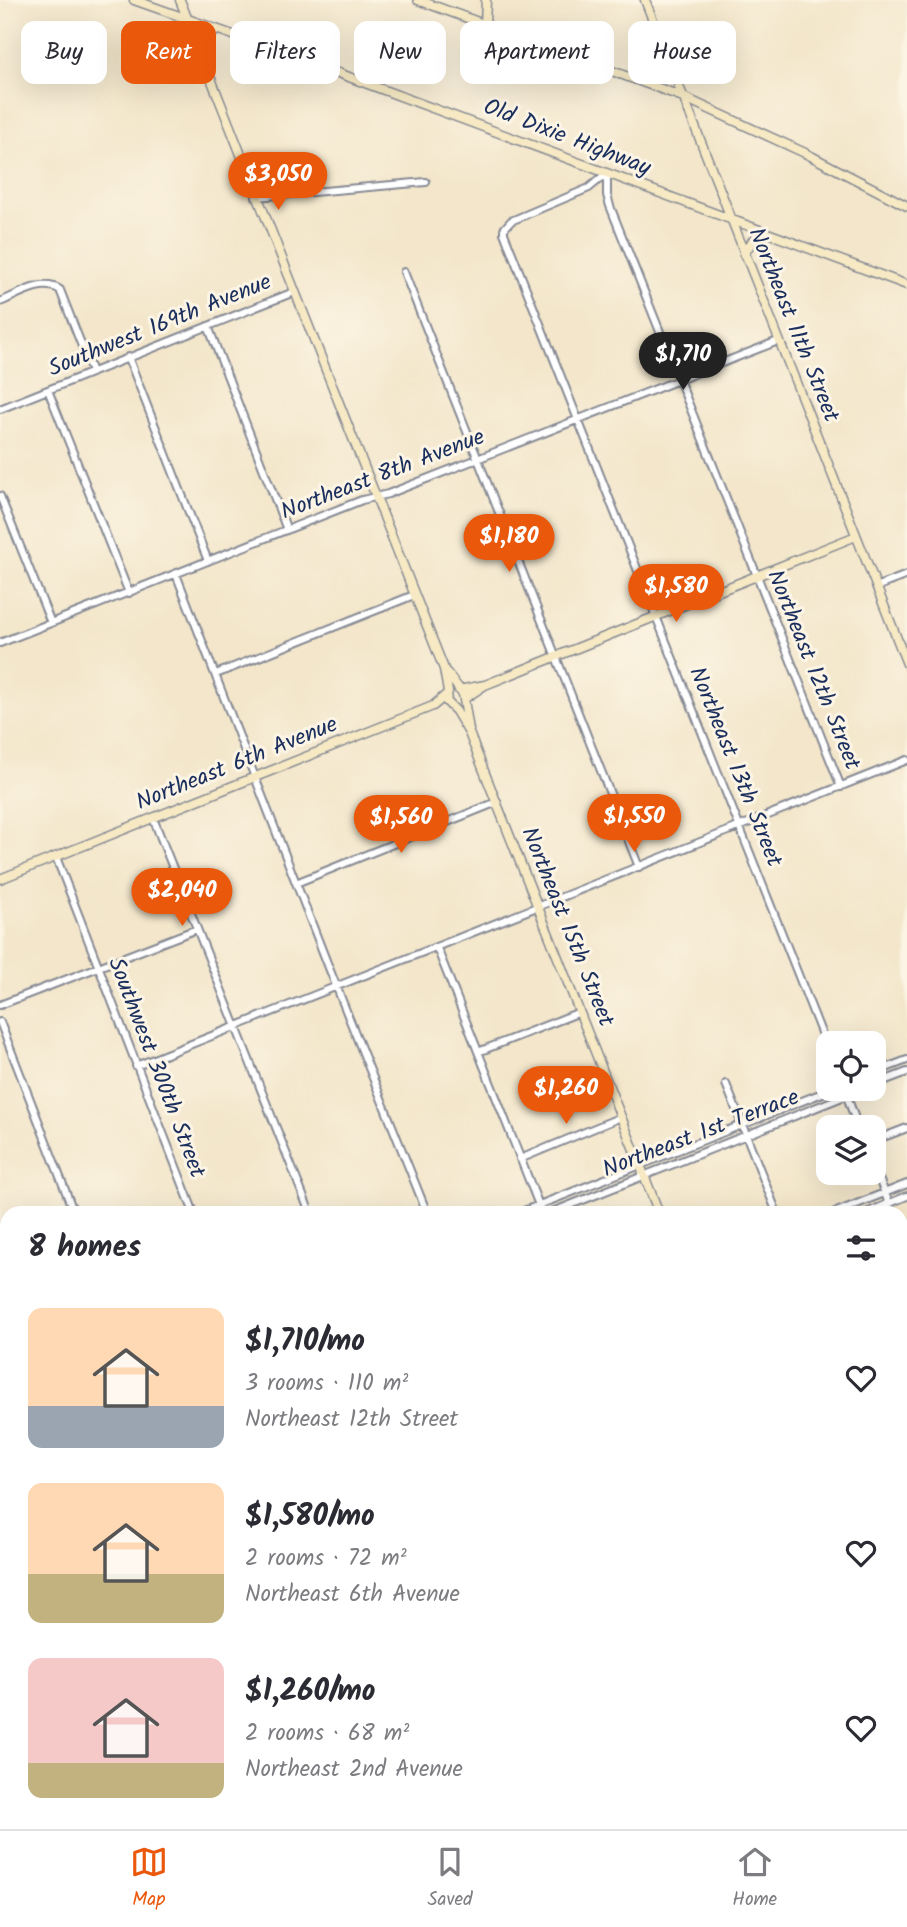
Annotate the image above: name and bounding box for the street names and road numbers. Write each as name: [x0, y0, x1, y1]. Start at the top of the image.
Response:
street label: Old Dixie Highway: [478, 90, 656, 187]
street label: Northeast 11th Street: [738, 222, 849, 429]
street label: Southwest 169th Avenue: [43, 265, 277, 387]
street label: Northeast 8th Avenue: [276, 420, 490, 530]
street label: Northeast 12th Street: [756, 564, 870, 777]
street label: Northeast 13th Street: [678, 661, 792, 874]
street label: Northeast 6th Avenue: [131, 707, 343, 821]
street label: Northeast 15th Street: [511, 822, 624, 1033]
street label: Southwest 300th Street: [97, 953, 215, 1185]
street label: Northeast 1st Terrace: [597, 1080, 805, 1188]

